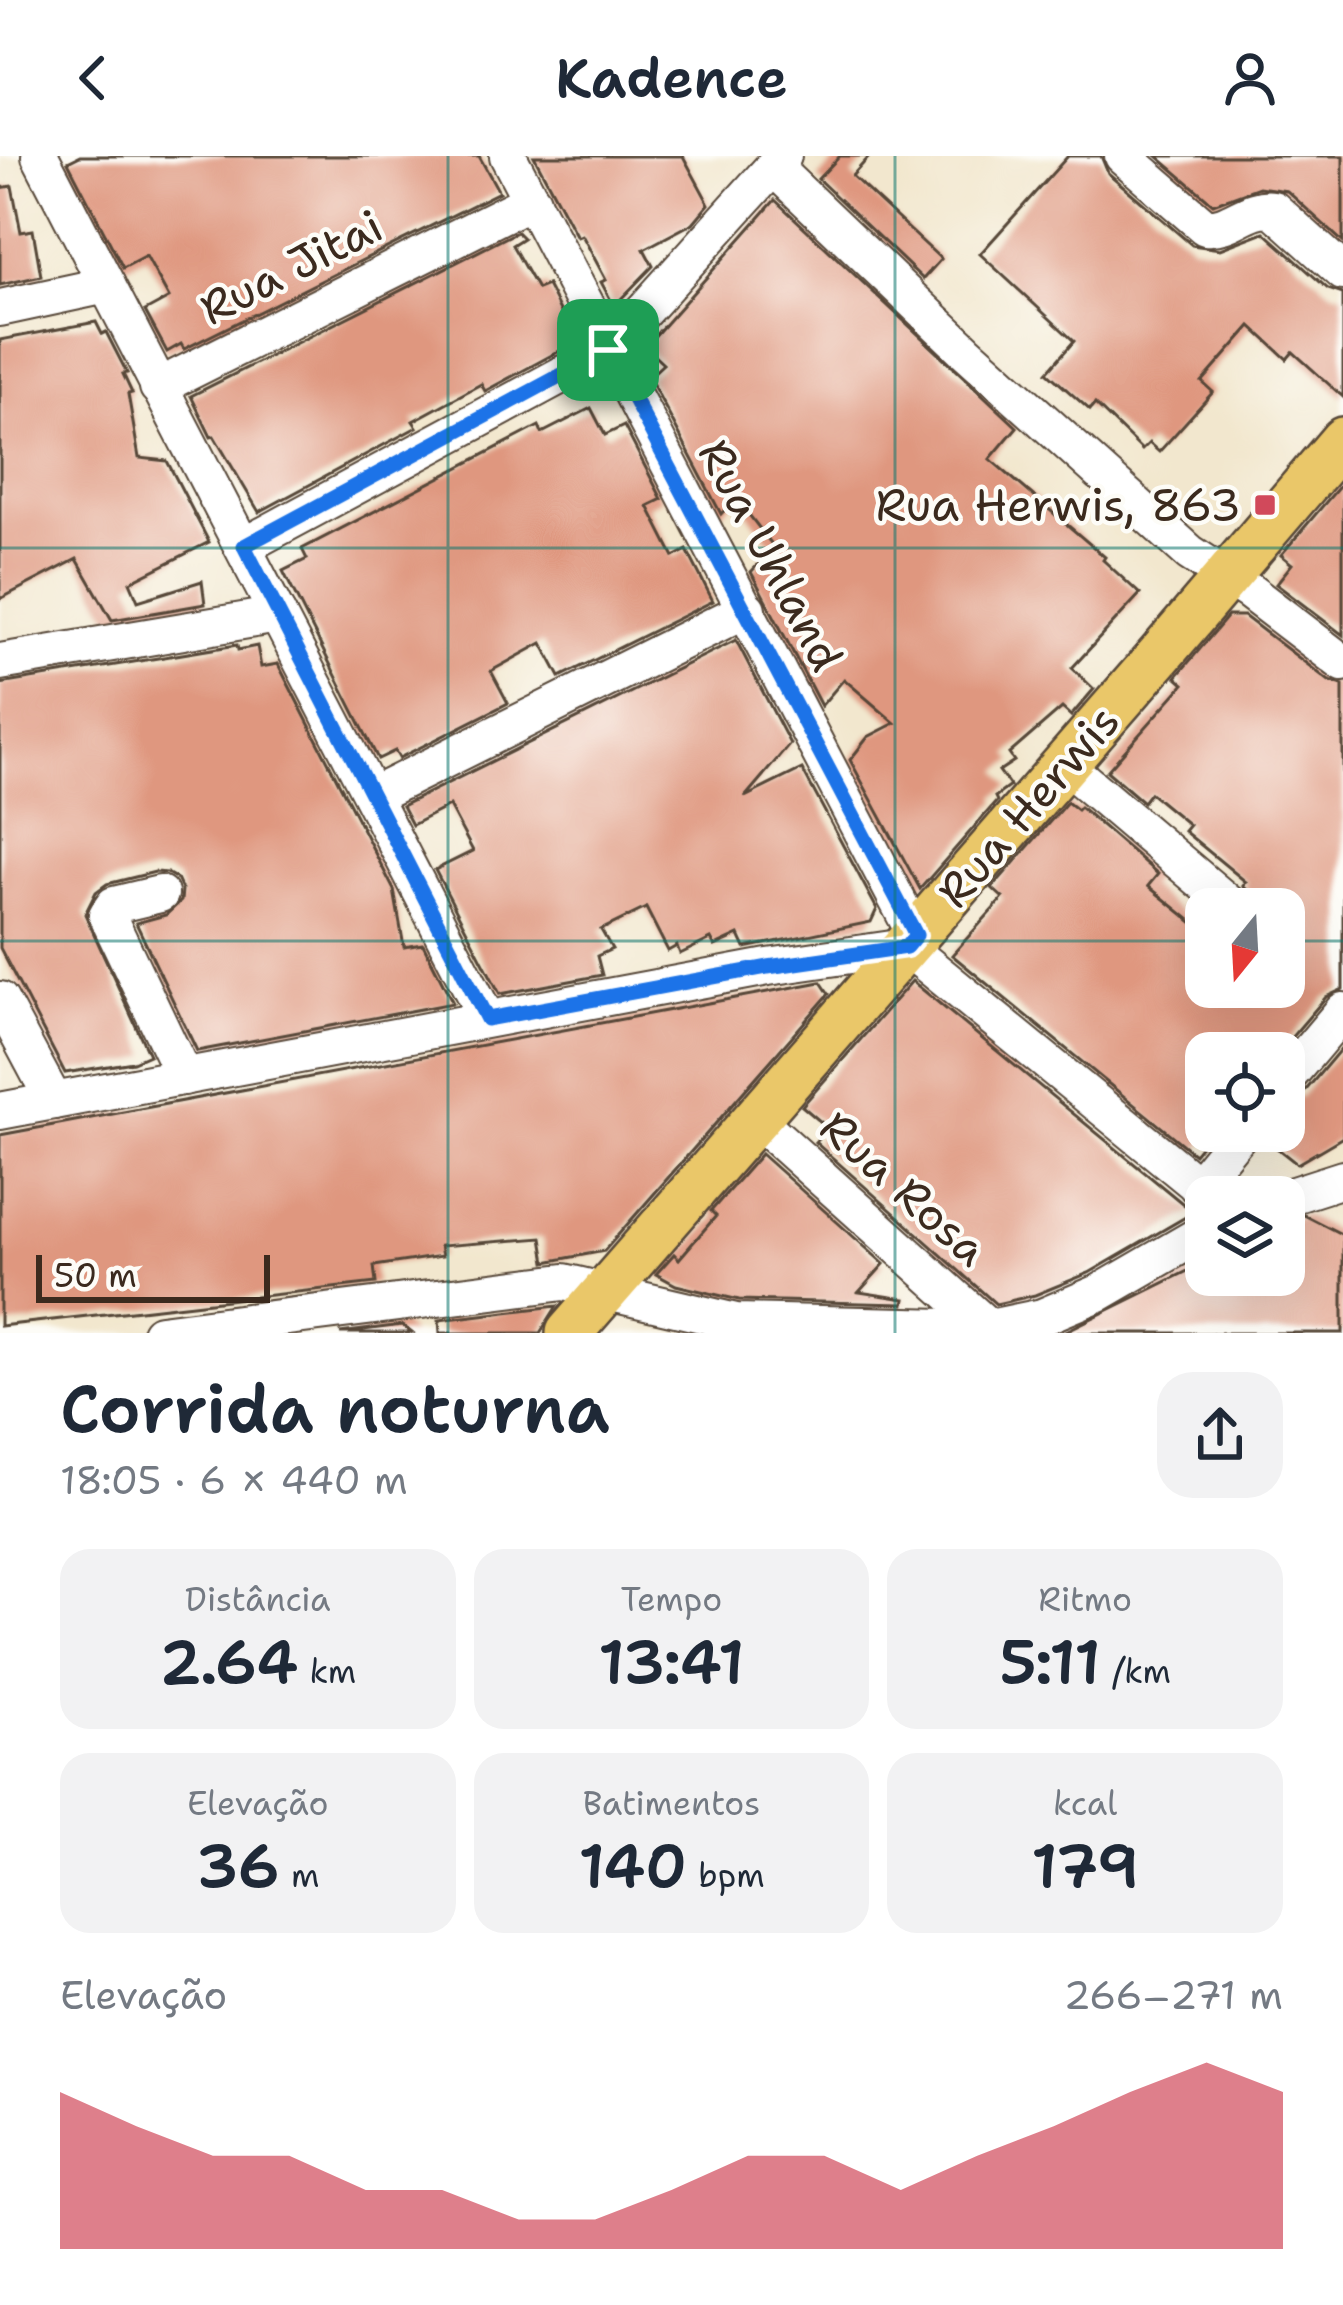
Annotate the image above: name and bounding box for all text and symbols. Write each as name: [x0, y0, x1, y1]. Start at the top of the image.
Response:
text: Kadence: [555, 42, 788, 114]
icon: back: [60, 45, 126, 111]
icon: person: [1217, 45, 1283, 111]
street label: Rua Jitai: [190, 196, 392, 338]
pin: [557, 299, 659, 401]
icon: arrive: [575, 317, 641, 383]
street label: Rua Uhland: [685, 429, 857, 681]
place label: Rua Herwis, 863: [876, 475, 1241, 535]
marker: Rua Herwis, 863: [1252, 492, 1278, 518]
street label: Rua Herwis: [923, 692, 1133, 920]
north arrow: [1185, 888, 1305, 1008]
map controls: [1185, 888, 1305, 1296]
button: locate: [1185, 1032, 1305, 1152]
street label: Rua Rosa: [808, 1097, 1000, 1279]
button: layers: [1185, 1176, 1305, 1296]
scale bar: [36, 1249, 270, 1302]
text: 50 m: [54, 1253, 137, 1298]
text: Corrida noturna: [60, 1365, 610, 1453]
button: share: [1157, 1372, 1283, 1498]
text: 18:05 · 6 × 440 m: [60, 1454, 408, 1506]
text: Distância: [185, 1577, 331, 1622]
text: Tempo: [621, 1577, 722, 1622]
text: Ritmo: [1038, 1577, 1132, 1622]
text: 2.64: [159, 1622, 298, 1702]
text: 13:41: [598, 1622, 745, 1702]
text: 5:11: [999, 1622, 1101, 1702]
text: km: [298, 1649, 356, 1694]
text: /km: [1101, 1649, 1171, 1694]
text: Elevação: [187, 1781, 329, 1826]
text: Batimentos: [583, 1781, 760, 1826]
text: kcal: [1053, 1781, 1117, 1826]
text: 36: [196, 1826, 280, 1906]
text: 140: [578, 1826, 687, 1906]
text: 179: [1031, 1826, 1139, 1906]
text: m: [280, 1853, 319, 1898]
text: bpm: [687, 1853, 765, 1898]
text: Elevação: [60, 1969, 227, 2021]
text: 266–271 m: [1063, 1969, 1283, 2021]

